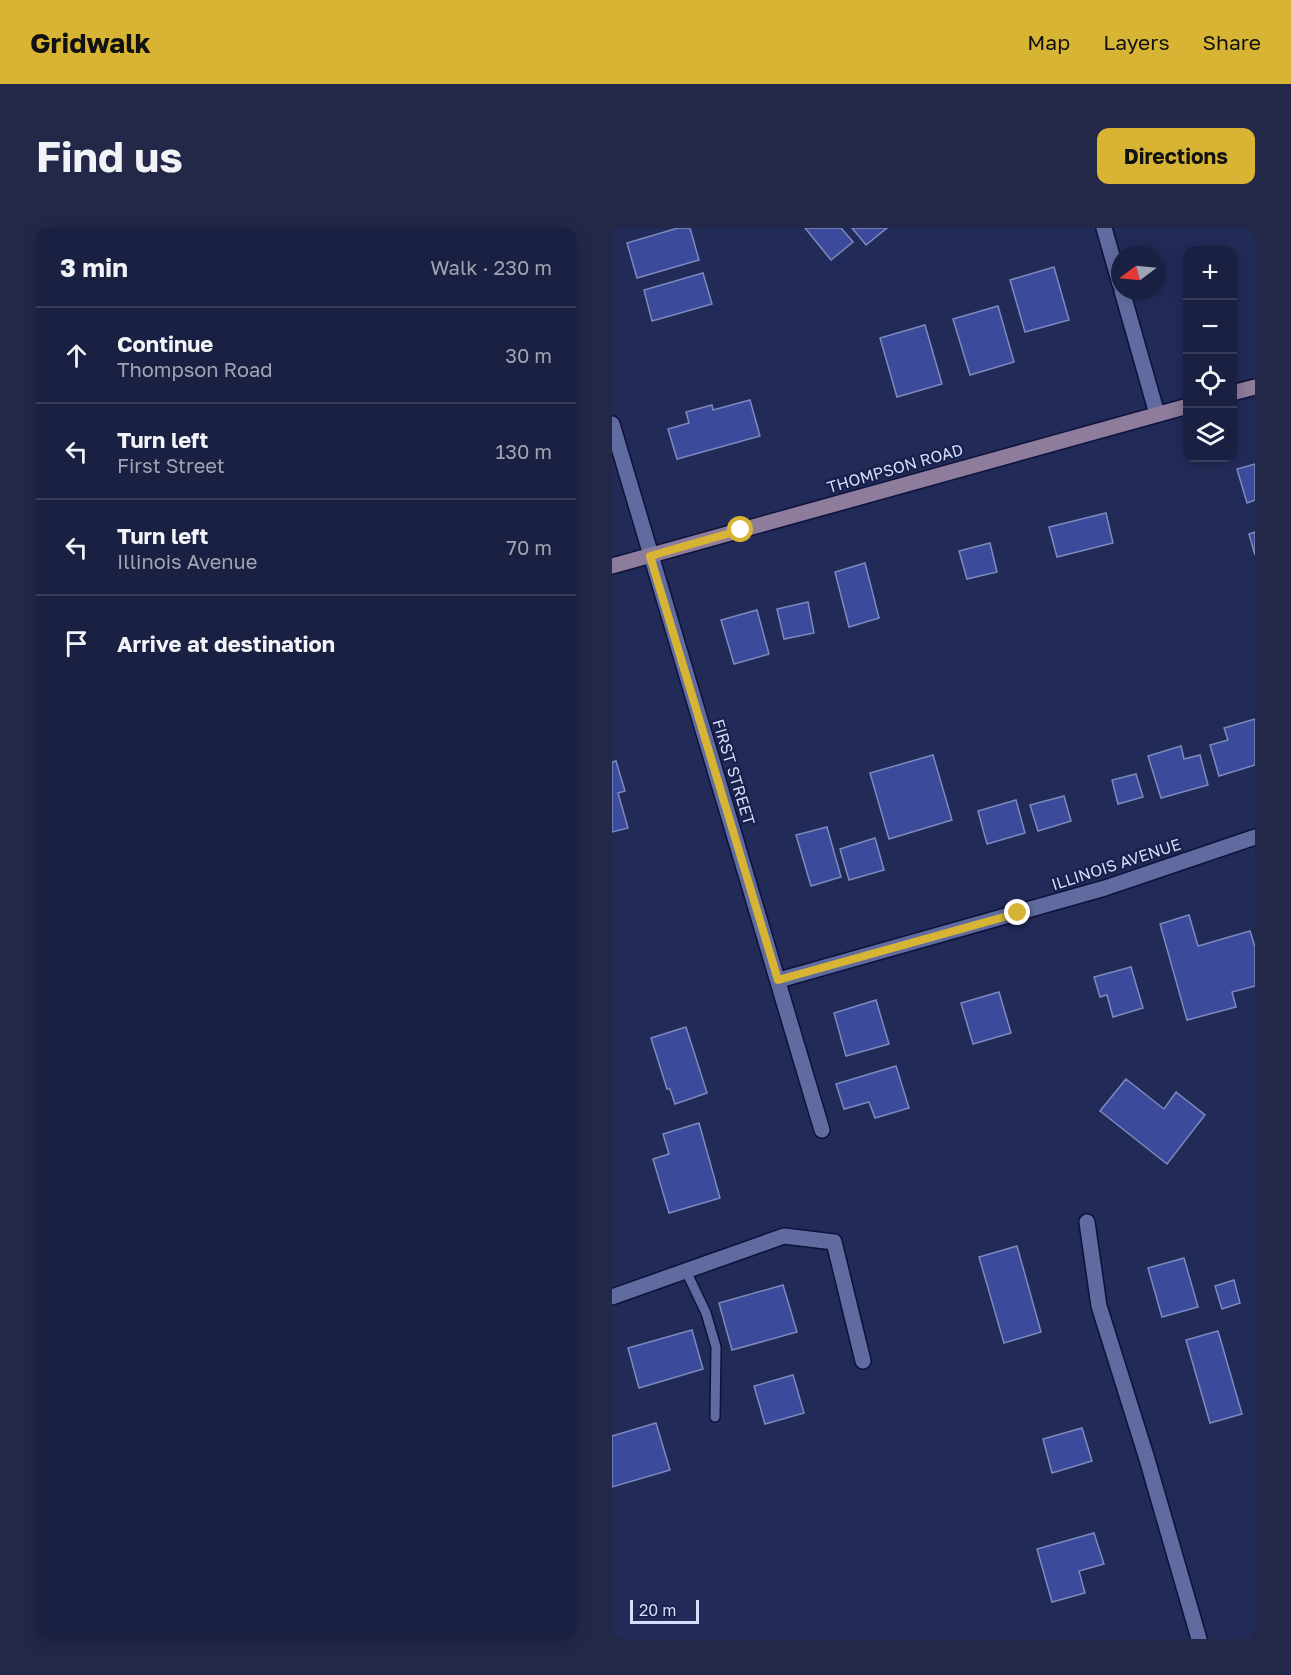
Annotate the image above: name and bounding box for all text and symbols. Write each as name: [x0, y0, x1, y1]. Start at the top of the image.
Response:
text: Gridwalk: [30, 26, 151, 59]
text: Map: [1027, 29, 1070, 55]
text: Layers: [1103, 29, 1170, 55]
text: Share: [1203, 29, 1261, 55]
button: Directions: [1097, 128, 1255, 184]
text: Find us: [36, 131, 183, 181]
north arrow: [1111, 246, 1165, 300]
map controls: [1183, 246, 1237, 462]
button: +: [1183, 246, 1237, 300]
text: 3 min: [60, 252, 128, 283]
text: Walk · 230 m: [430, 255, 552, 279]
button: −: [1183, 300, 1237, 354]
text: Continue: [117, 330, 213, 357]
icon: ahead: [60, 339, 93, 372]
text: 30 m: [505, 343, 552, 367]
button: locate: [1183, 354, 1237, 408]
text: Thompson Road: [117, 357, 273, 381]
button: layers: [1183, 408, 1237, 462]
text: Turn left: [117, 426, 208, 453]
icon: left: [60, 435, 93, 468]
text: 130 m: [496, 439, 552, 463]
street label: THOMPSON ROAD: [825, 439, 965, 497]
text: First Street: [117, 453, 225, 477]
route start: [727, 516, 753, 542]
text: Turn left: [117, 522, 208, 549]
icon: left: [60, 531, 93, 564]
text: 70 m: [506, 535, 552, 559]
text: Illinois Avenue: [117, 549, 257, 573]
icon: arrive: [60, 627, 93, 660]
text: Arrive at destination: [117, 630, 335, 657]
street label: FIRST STREET: [708, 717, 760, 828]
street label: ILLINOIS AVENUE: [1049, 834, 1183, 894]
route end: [1004, 899, 1030, 925]
scale bar: [630, 1597, 699, 1624]
text: 20 m: [639, 1600, 676, 1620]

